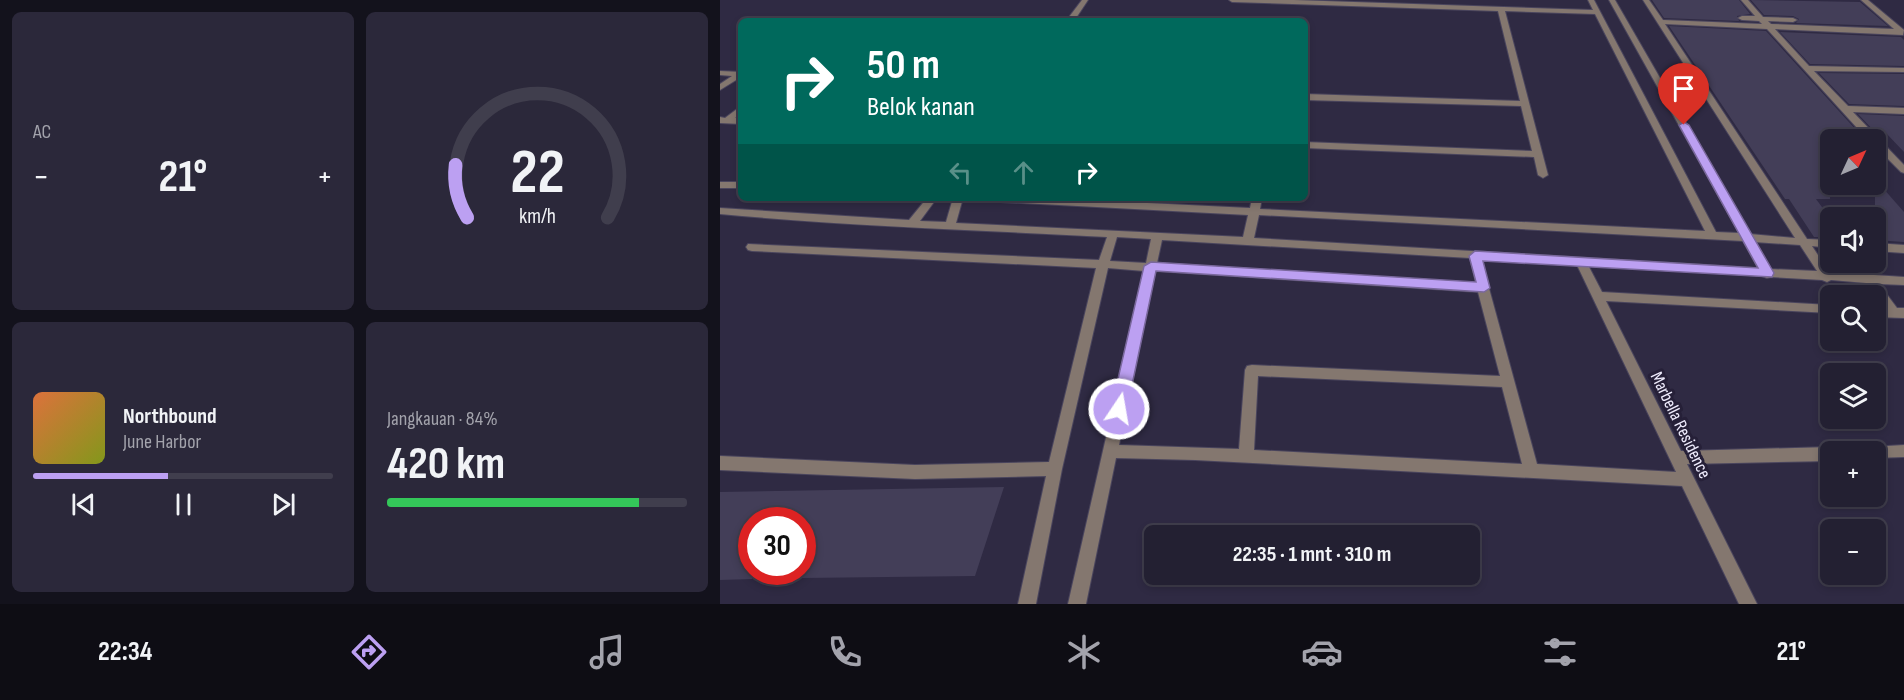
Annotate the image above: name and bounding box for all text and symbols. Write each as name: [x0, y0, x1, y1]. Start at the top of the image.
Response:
text: 50 m: [867, 40, 940, 91]
icon: right: [768, 42, 846, 120]
pin: [1658, 63, 1709, 125]
icon: arrive: [1667, 72, 1700, 105]
text: Belok kanan: [867, 91, 975, 123]
text: AC: [33, 120, 51, 144]
north arrow: [1820, 129, 1886, 195]
map controls: [1820, 129, 1886, 585]
text: 22: [510, 136, 564, 211]
text: 21°: [159, 150, 207, 205]
icon: left: [944, 156, 977, 189]
icon: ahead: [1007, 156, 1040, 189]
icon: right: [1070, 156, 1103, 189]
text: −: [33, 157, 49, 197]
text: +: [317, 157, 333, 197]
text: km/h: [518, 204, 556, 229]
button: sound: [1820, 207, 1886, 273]
button: search: [1820, 285, 1886, 351]
button: layers: [1820, 363, 1886, 429]
street label: Marbella Residence: [1646, 369, 1715, 482]
position arrow: [1087, 377, 1151, 441]
text: Northbound: [123, 403, 217, 430]
text: Jangkauan · 84%: [387, 407, 498, 431]
text: June Harbor: [123, 430, 201, 454]
text: 420 km: [387, 437, 505, 492]
button: +: [1820, 441, 1886, 507]
icon: previous: [67, 488, 100, 521]
icon: pause: [167, 488, 200, 521]
icon: next: [267, 488, 300, 521]
speed limit sign: 30: [738, 507, 816, 585]
button: −: [1820, 519, 1886, 585]
text: 22:35 · 1 mnt · 310 m: [1233, 541, 1391, 568]
icon: directions: [348, 631, 390, 673]
icon: music: [586, 631, 628, 673]
icon: phone: [824, 631, 866, 673]
icon: climate: [1063, 631, 1105, 673]
icon: car: [1301, 631, 1343, 673]
icon: filters: [1539, 631, 1581, 673]
text: 22:34: [98, 636, 152, 668]
text: 21°: [1777, 636, 1806, 668]

